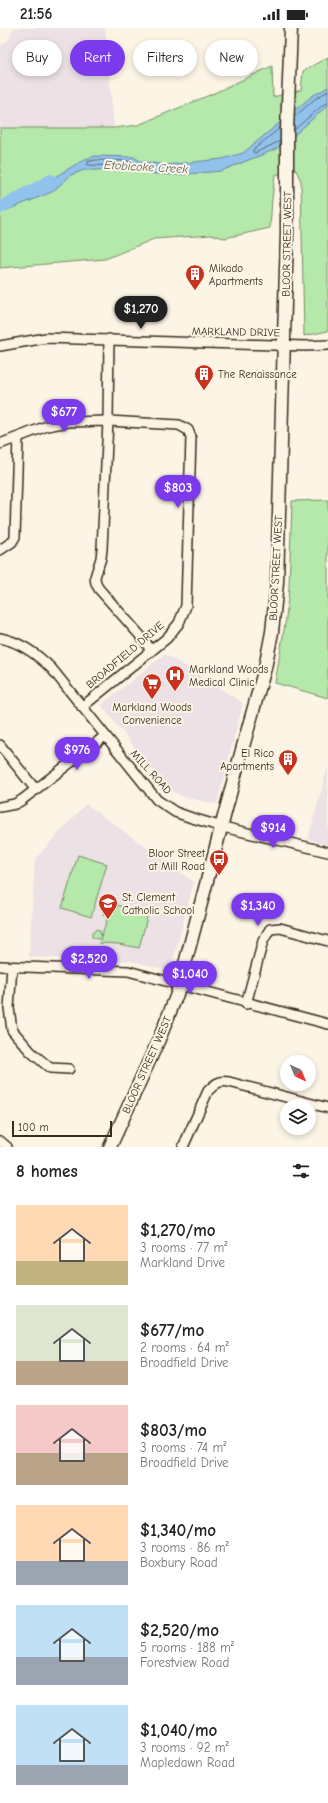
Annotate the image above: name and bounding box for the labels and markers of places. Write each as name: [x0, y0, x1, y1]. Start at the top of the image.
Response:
place label: Mikado Apartments: [209, 262, 263, 288]
building icon: Mikado Apartments: [184, 263, 206, 291]
pin: $1,270: [108, 296, 174, 330]
building icon: The Renaissance: [193, 363, 215, 391]
place label: The Renaissance: [218, 368, 297, 381]
pin: $677: [40, 399, 88, 433]
pin: $803: [154, 475, 202, 509]
place label: Markland Woods Medical Clinic: [189, 663, 269, 689]
hospital icon: Markland Woods Medical Clinic: [164, 664, 186, 692]
supermarket icon: Markland Woods Convenience: [141, 672, 163, 700]
place label: Markland Woods Convenience: [112, 701, 192, 727]
pin: $976: [53, 737, 101, 771]
place label: El Rico Apartments: [220, 747, 274, 773]
building icon: El Rico Apartments: [277, 748, 299, 776]
pin: $914: [249, 815, 297, 849]
place label: Bloor Street at Mill Road: [149, 847, 206, 873]
bus stop icon: Bloor Street at Mill Road: [208, 848, 230, 876]
place label: St. Clement Catholic School: [122, 891, 195, 917]
school or university icon: St. Clement Catholic School: [97, 892, 119, 920]
pin: $1,340: [225, 893, 291, 927]
pin: $2,520: [56, 946, 122, 980]
pin: $1,040: [157, 961, 223, 995]

